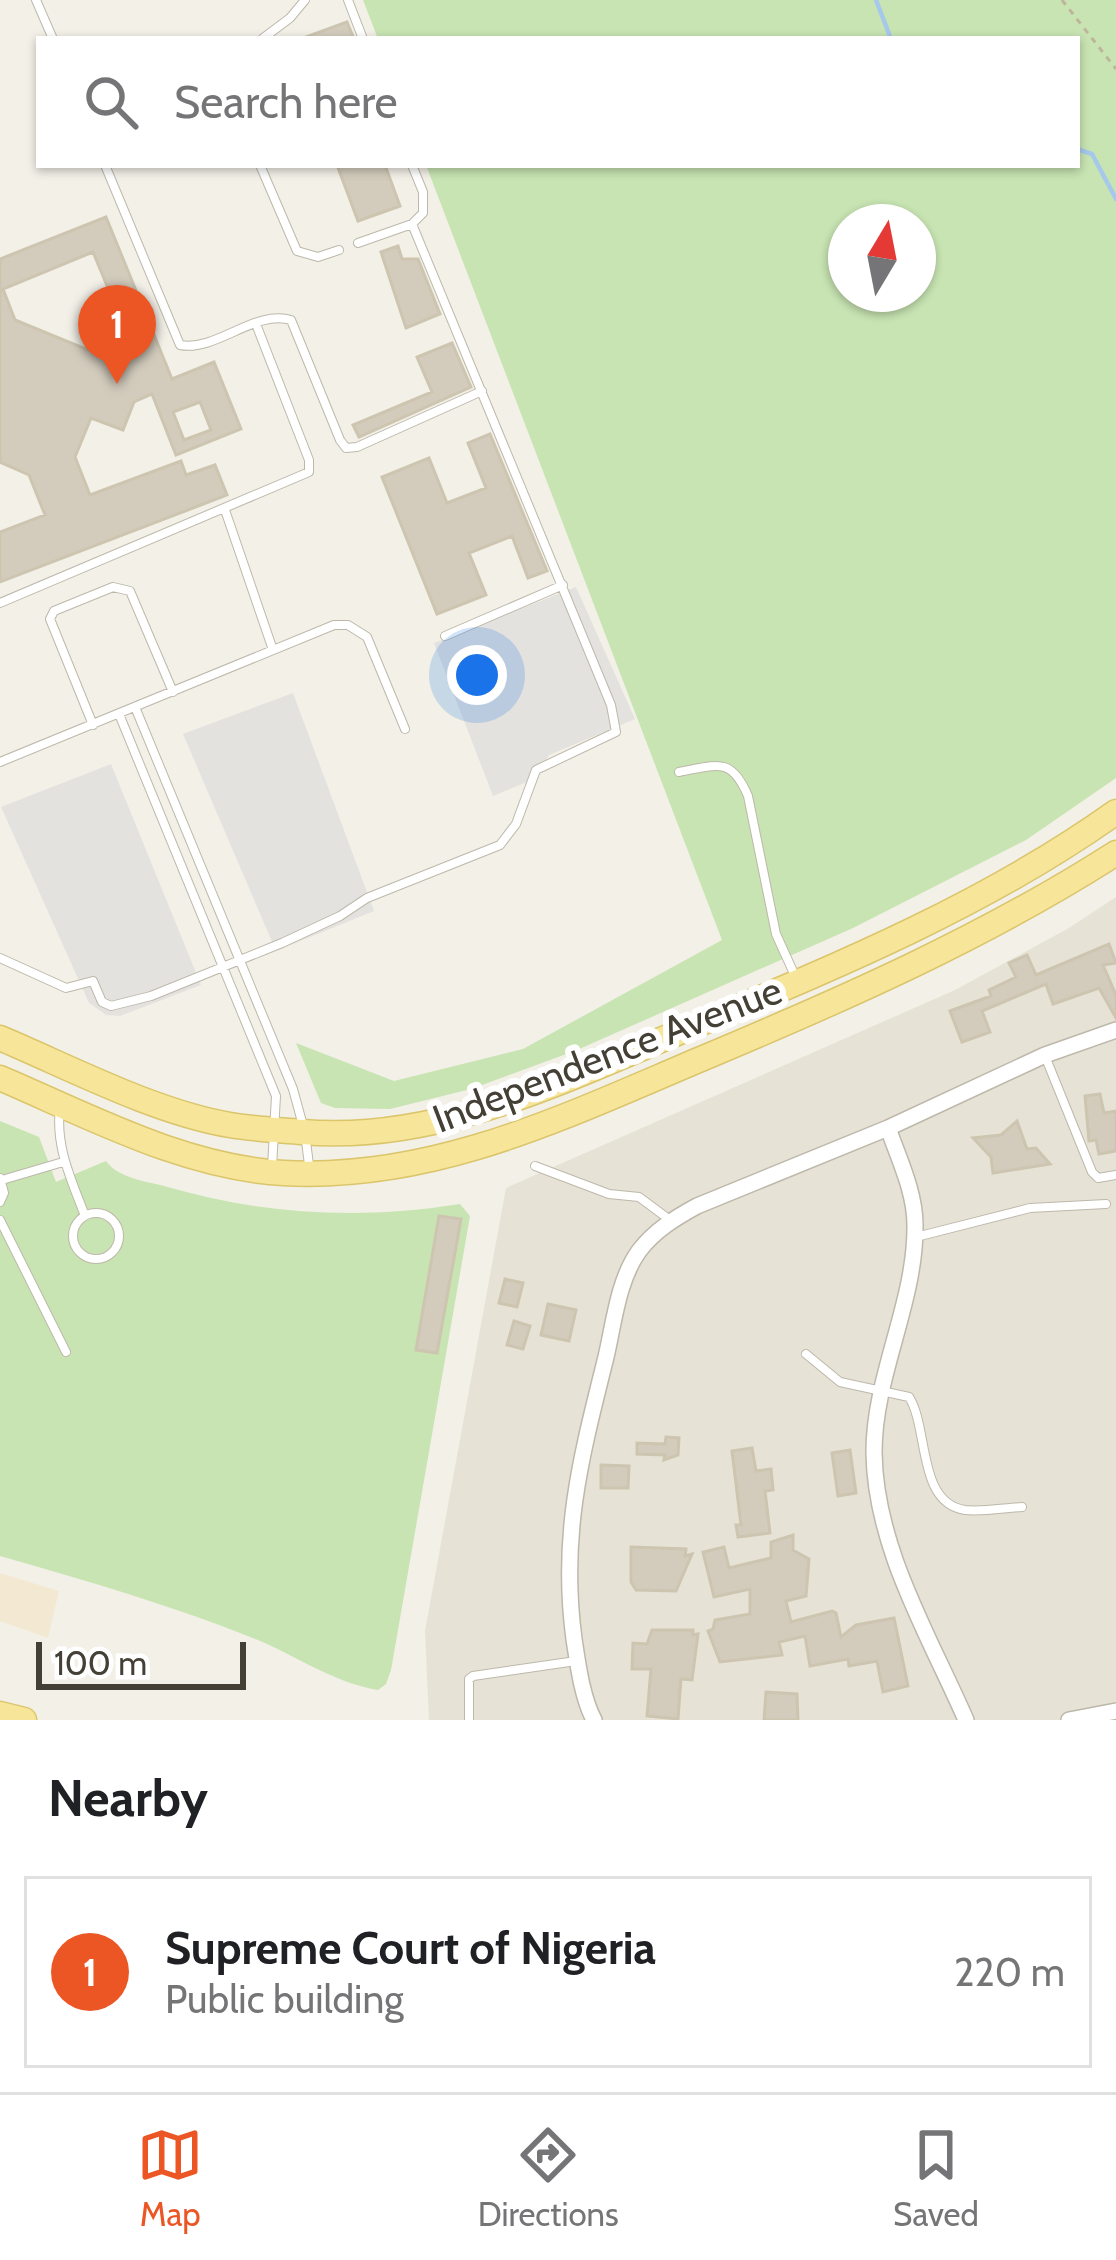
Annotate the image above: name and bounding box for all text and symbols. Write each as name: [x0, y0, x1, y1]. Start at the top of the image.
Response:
search box: [36, 36, 1080, 168]
icon: search: [78, 69, 144, 135]
text: Search here: [174, 75, 398, 129]
north arrow: [828, 204, 936, 312]
pin: 1: [78, 285, 156, 384]
your location: [447, 645, 507, 705]
street label: Independence Avenue: [426, 965, 788, 1143]
scale bar: [36, 1636, 246, 1689]
text: 100 m: [54, 1643, 147, 1683]
text: Nearby: [48, 1767, 208, 1829]
text: Supreme Court of Nigeria: [165, 1921, 656, 1975]
text: 1: [83, 1948, 97, 1996]
text: 220 m: [954, 1948, 1065, 1996]
text: Public building: [165, 1975, 404, 2023]
tab: Map: [137, 2122, 203, 2234]
tab: Directions: [478, 2122, 619, 2234]
tab: Saved: [893, 2122, 979, 2234]

